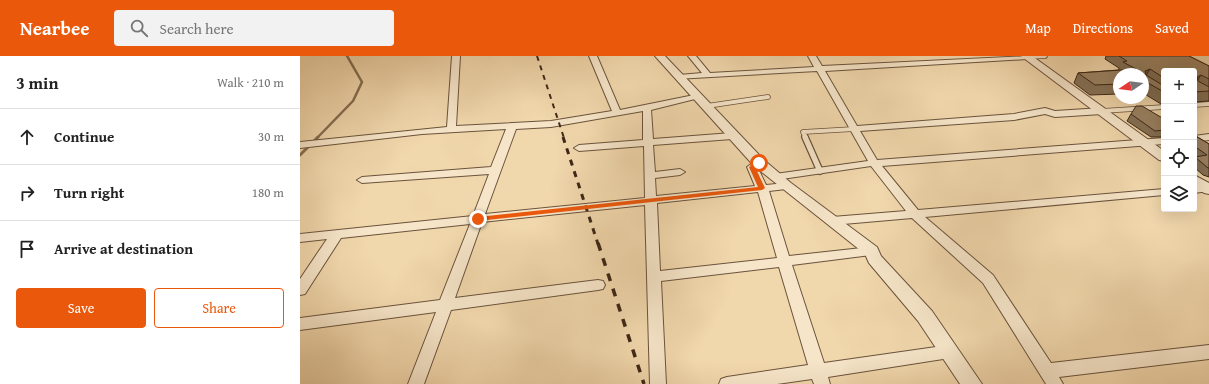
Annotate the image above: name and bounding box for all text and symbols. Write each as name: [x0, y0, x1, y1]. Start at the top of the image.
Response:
search box: [114, 10, 394, 46]
text: Nearbee: [20, 14, 90, 42]
icon: search: [128, 17, 150, 39]
text: Search here: [160, 18, 234, 39]
text: Map: [1025, 18, 1051, 38]
text: Directions: [1073, 18, 1133, 38]
text: Saved: [1155, 18, 1189, 38]
north arrow: [1113, 68, 1149, 104]
map controls: [1161, 68, 1197, 212]
button: +: [1161, 68, 1197, 104]
text: 3 min: [16, 70, 58, 95]
text: Walk · 210 m: [217, 73, 284, 92]
button: −: [1161, 104, 1197, 140]
icon: ahead: [16, 126, 38, 148]
text: Continue: [54, 126, 115, 147]
text: 30 m: [258, 127, 284, 146]
button: locate: [1161, 140, 1197, 176]
route start: [750, 154, 768, 172]
button: layers: [1161, 176, 1197, 212]
icon: right: [16, 182, 38, 204]
text: Turn right: [54, 182, 125, 203]
text: 180 m: [252, 183, 284, 202]
route end: [469, 210, 487, 228]
icon: arrive: [16, 238, 38, 260]
text: Arrive at destination: [54, 238, 193, 259]
button: Save: [16, 288, 146, 328]
button: Share: [154, 288, 284, 328]

